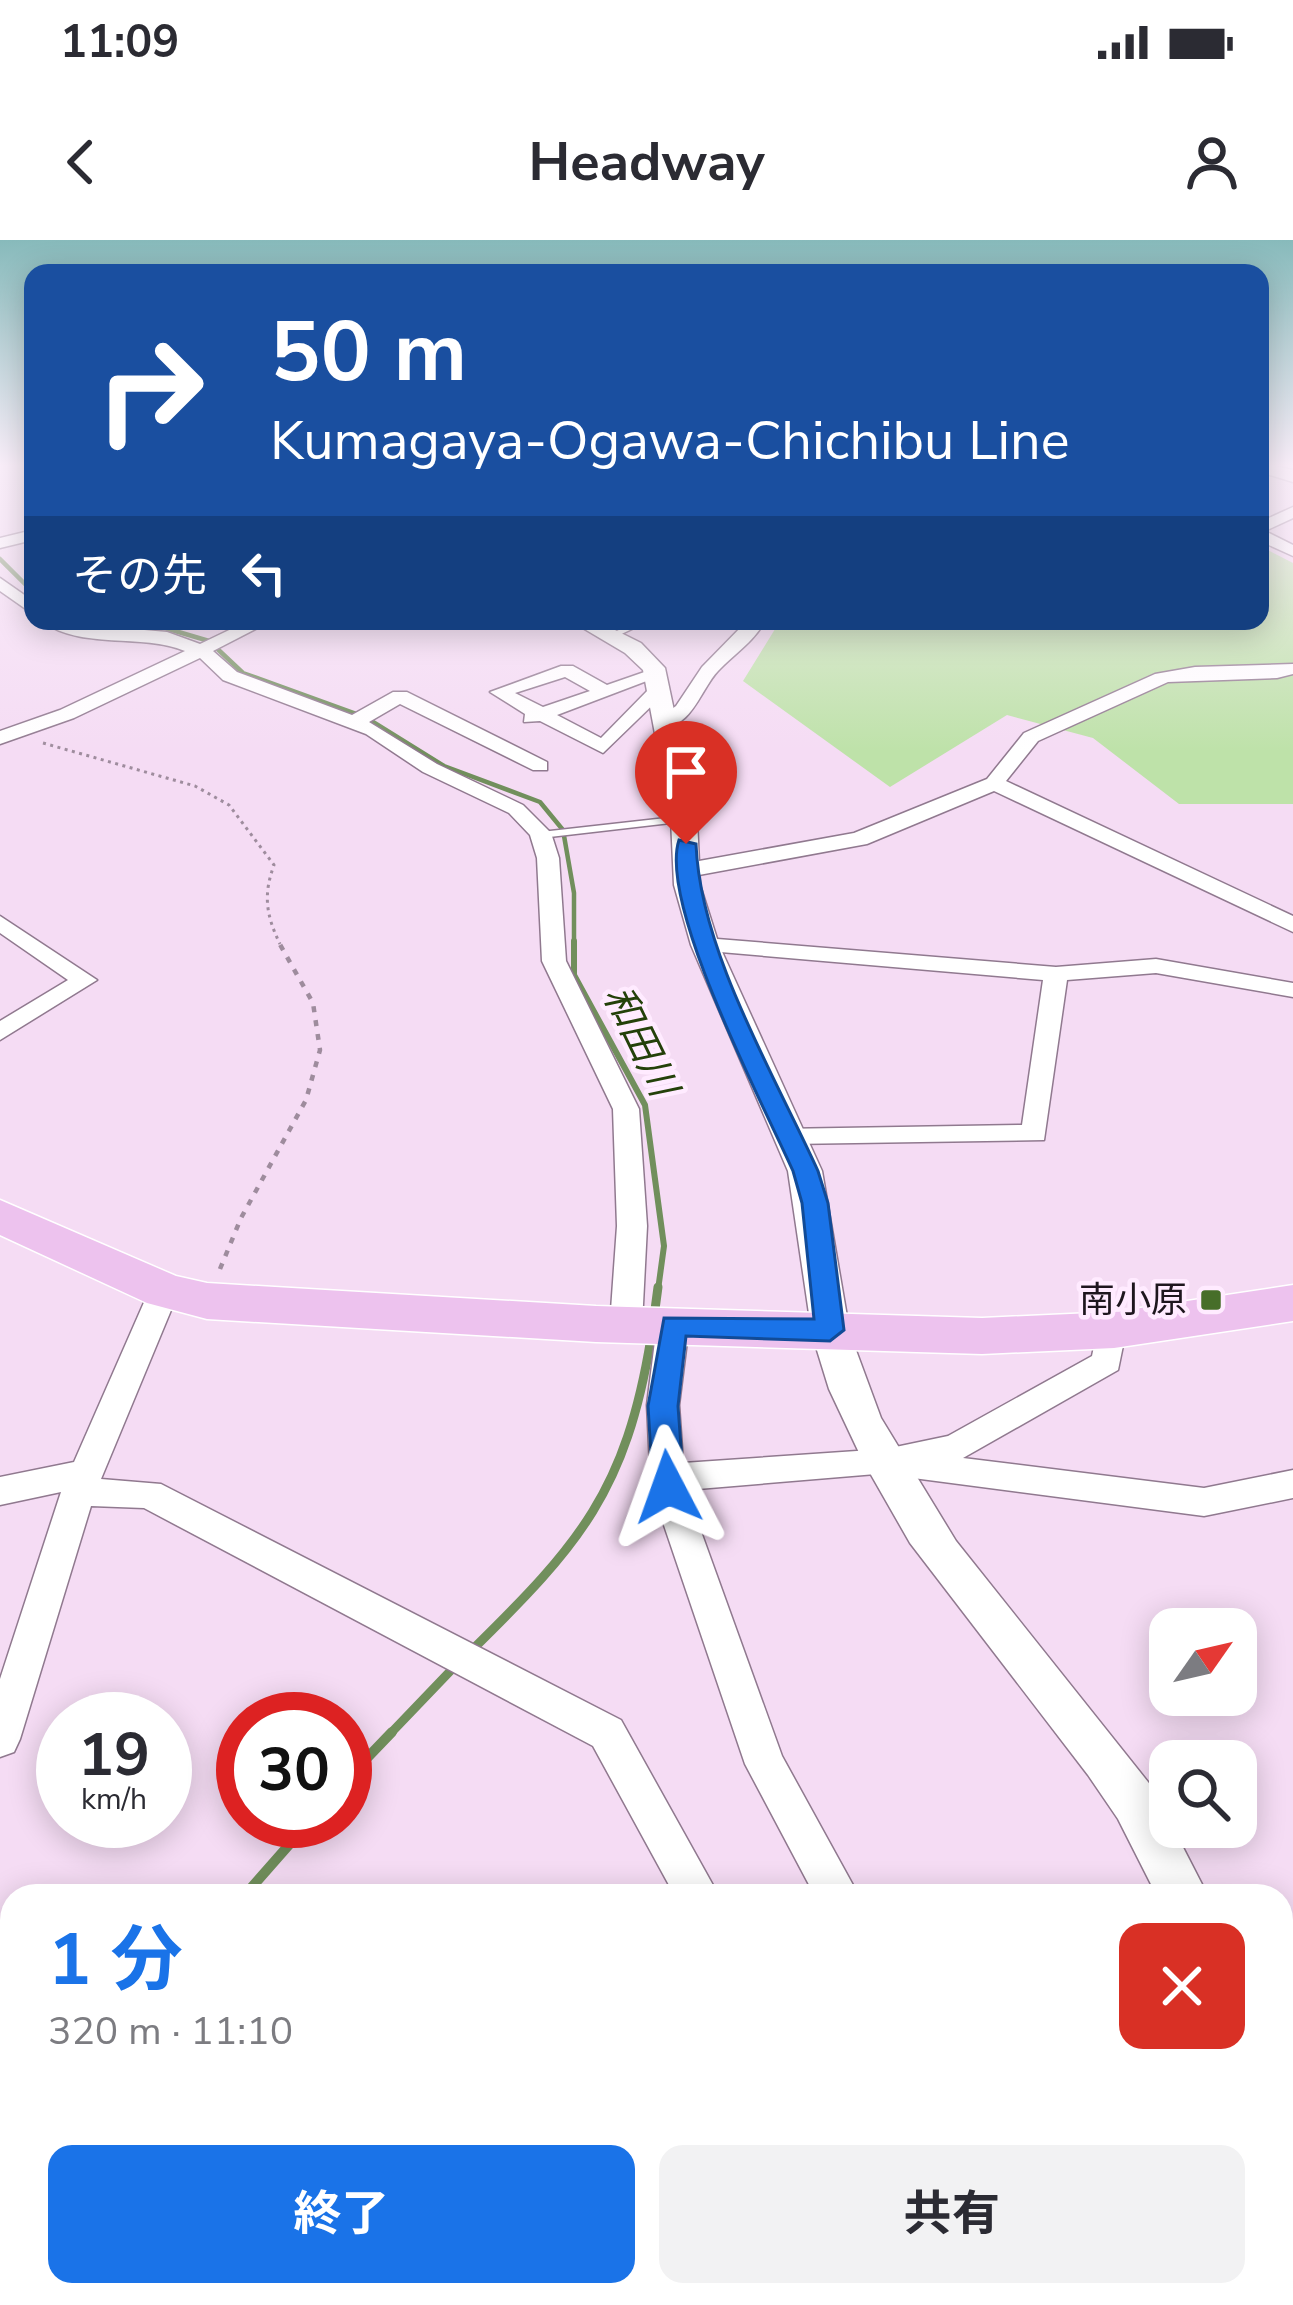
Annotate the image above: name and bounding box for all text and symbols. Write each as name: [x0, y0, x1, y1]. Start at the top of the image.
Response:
text: 11:09: [60, 12, 179, 73]
text: Headway: [528, 125, 765, 199]
icon: back: [48, 129, 114, 195]
icon: person: [1179, 129, 1245, 195]
text: 50 m: [270, 295, 467, 410]
icon: right: [72, 312, 228, 468]
text: Kumagaya-Ogawa-Chichibu Line: [270, 404, 1070, 478]
icon: left: [231, 540, 297, 606]
text: その先: [72, 546, 207, 607]
pin: [635, 721, 737, 844]
icon: arrive: [653, 739, 719, 805]
water label: 和田川: [591, 977, 691, 1109]
place label: 南小原: [1079, 1276, 1187, 1325]
marker: 南小原: [1198, 1287, 1224, 1313]
position arrow: [605, 1424, 731, 1550]
north arrow: [1149, 1608, 1257, 1716]
map controls: [1149, 1608, 1257, 1848]
speed limit sign: 30: [216, 1692, 372, 1848]
text: 19: [78, 1714, 150, 1796]
button: search: [1149, 1740, 1257, 1848]
text: km/h: [81, 1779, 147, 1820]
text: 1 分: [48, 1911, 183, 2009]
button: close: [1119, 1923, 1245, 2049]
text: 320 m · 11:10: [48, 2005, 293, 2058]
button: 終了: [48, 2145, 635, 2283]
button: 共有: [659, 2145, 1245, 2283]

